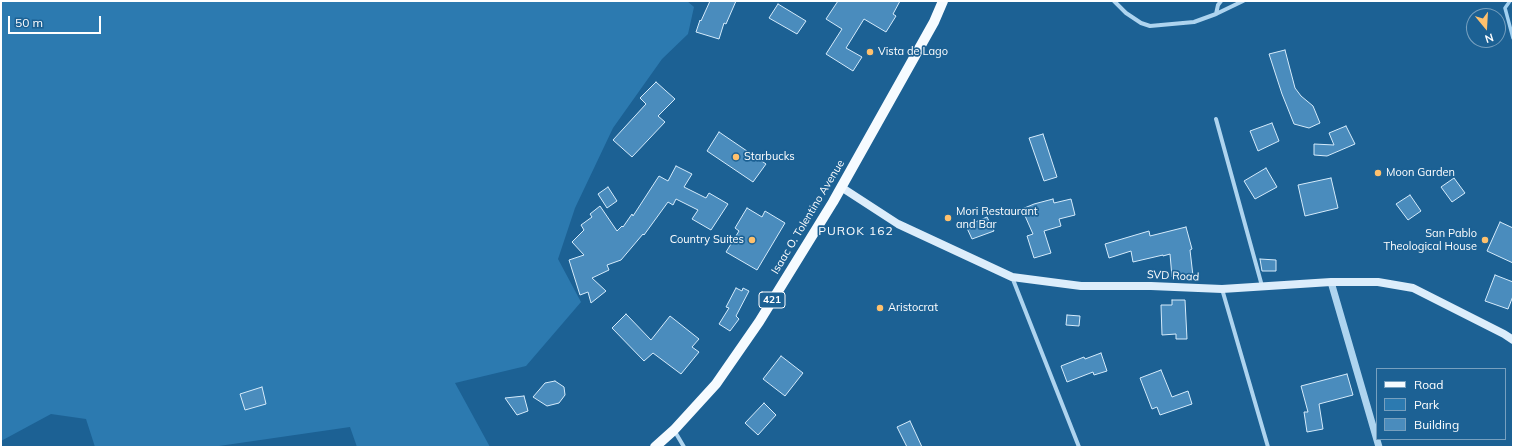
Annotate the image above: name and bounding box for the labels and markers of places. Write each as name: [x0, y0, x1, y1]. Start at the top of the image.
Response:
place label: Vista de Lago: [878, 45, 948, 59]
marker: Vista de Lago: [865, 47, 875, 57]
place label: Starbucks: [744, 150, 795, 164]
marker: Starbucks: [731, 152, 741, 162]
place label: Moon Garden: [1386, 166, 1455, 180]
marker: Moon Garden: [1373, 168, 1383, 178]
place label: Mori Restaurant and Bar: [956, 205, 1038, 231]
marker: Mori Restaurant and Bar: [943, 213, 953, 223]
place label: San Pablo Theological House: [1384, 227, 1477, 253]
place label: Country Suites: [670, 233, 744, 247]
marker: Country Suites: [747, 235, 757, 245]
marker: San Pablo Theological House: [1480, 235, 1490, 245]
place label: Aristocrat: [888, 301, 938, 315]
marker: Aristocrat: [875, 303, 885, 313]

